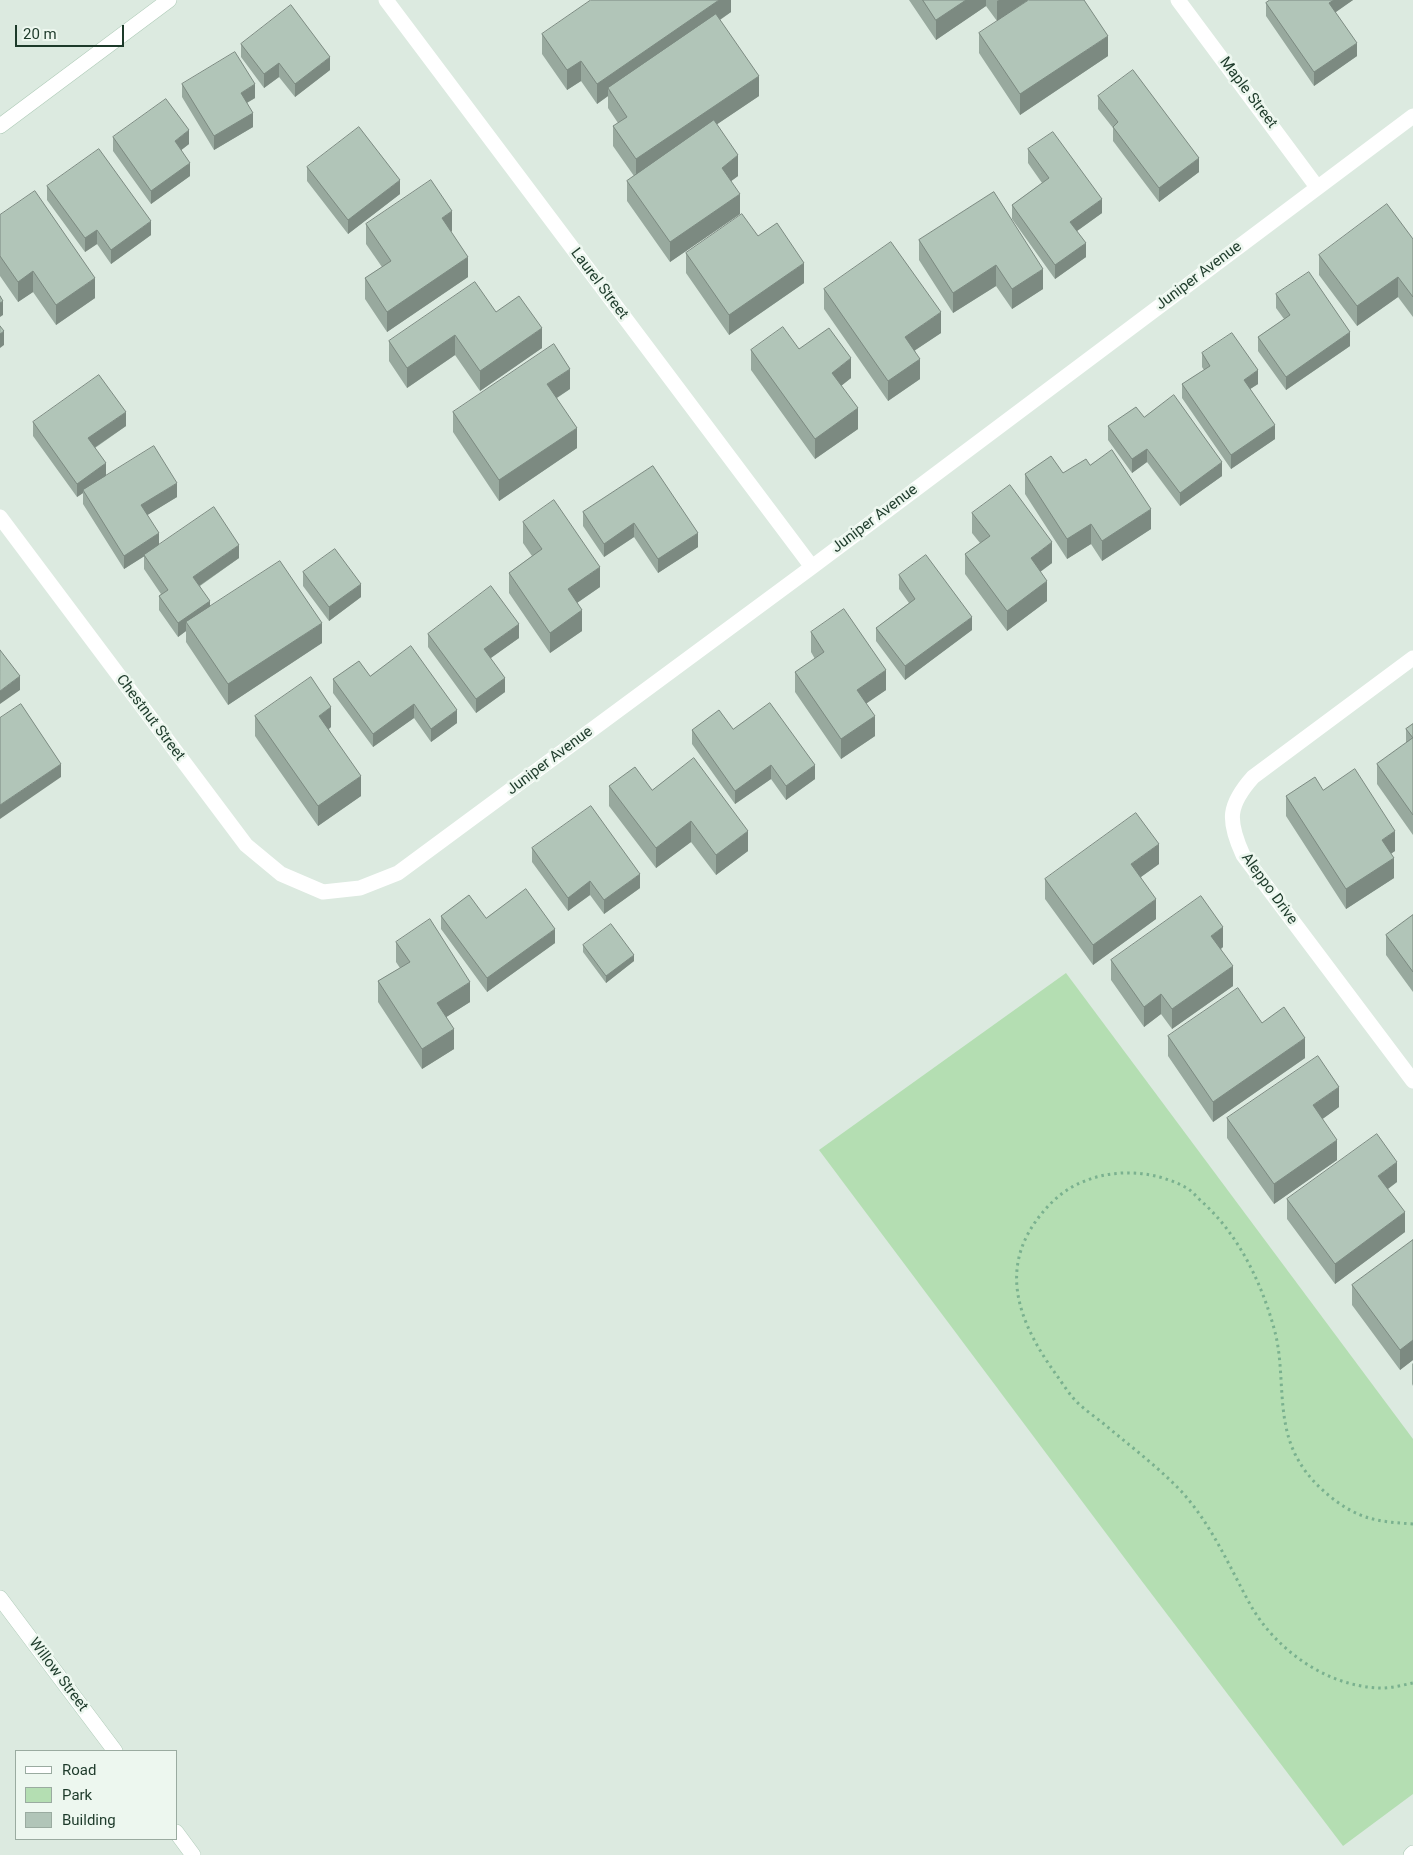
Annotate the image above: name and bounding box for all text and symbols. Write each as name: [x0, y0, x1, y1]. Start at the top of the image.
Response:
scale bar: [18, 15, 126, 47]
text: 20 m: [23, 25, 57, 43]
street label: Maple Street: [1215, 54, 1281, 132]
street label: Juniper Avenue: [1153, 238, 1245, 314]
street label: Laurel Street: [566, 245, 632, 323]
street label: Juniper Avenue: [829, 481, 921, 557]
street label: Chestnut Street: [112, 671, 188, 765]
street label: Juniper Avenue: [504, 723, 596, 799]
street label: Aleppo Drive: [1237, 850, 1301, 928]
street label: Willow Street: [25, 1635, 91, 1715]
legend: [15, 1750, 178, 1840]
text: Road: [62, 1761, 96, 1779]
text: Park: [62, 1786, 92, 1804]
text: Building: [62, 1811, 116, 1829]

